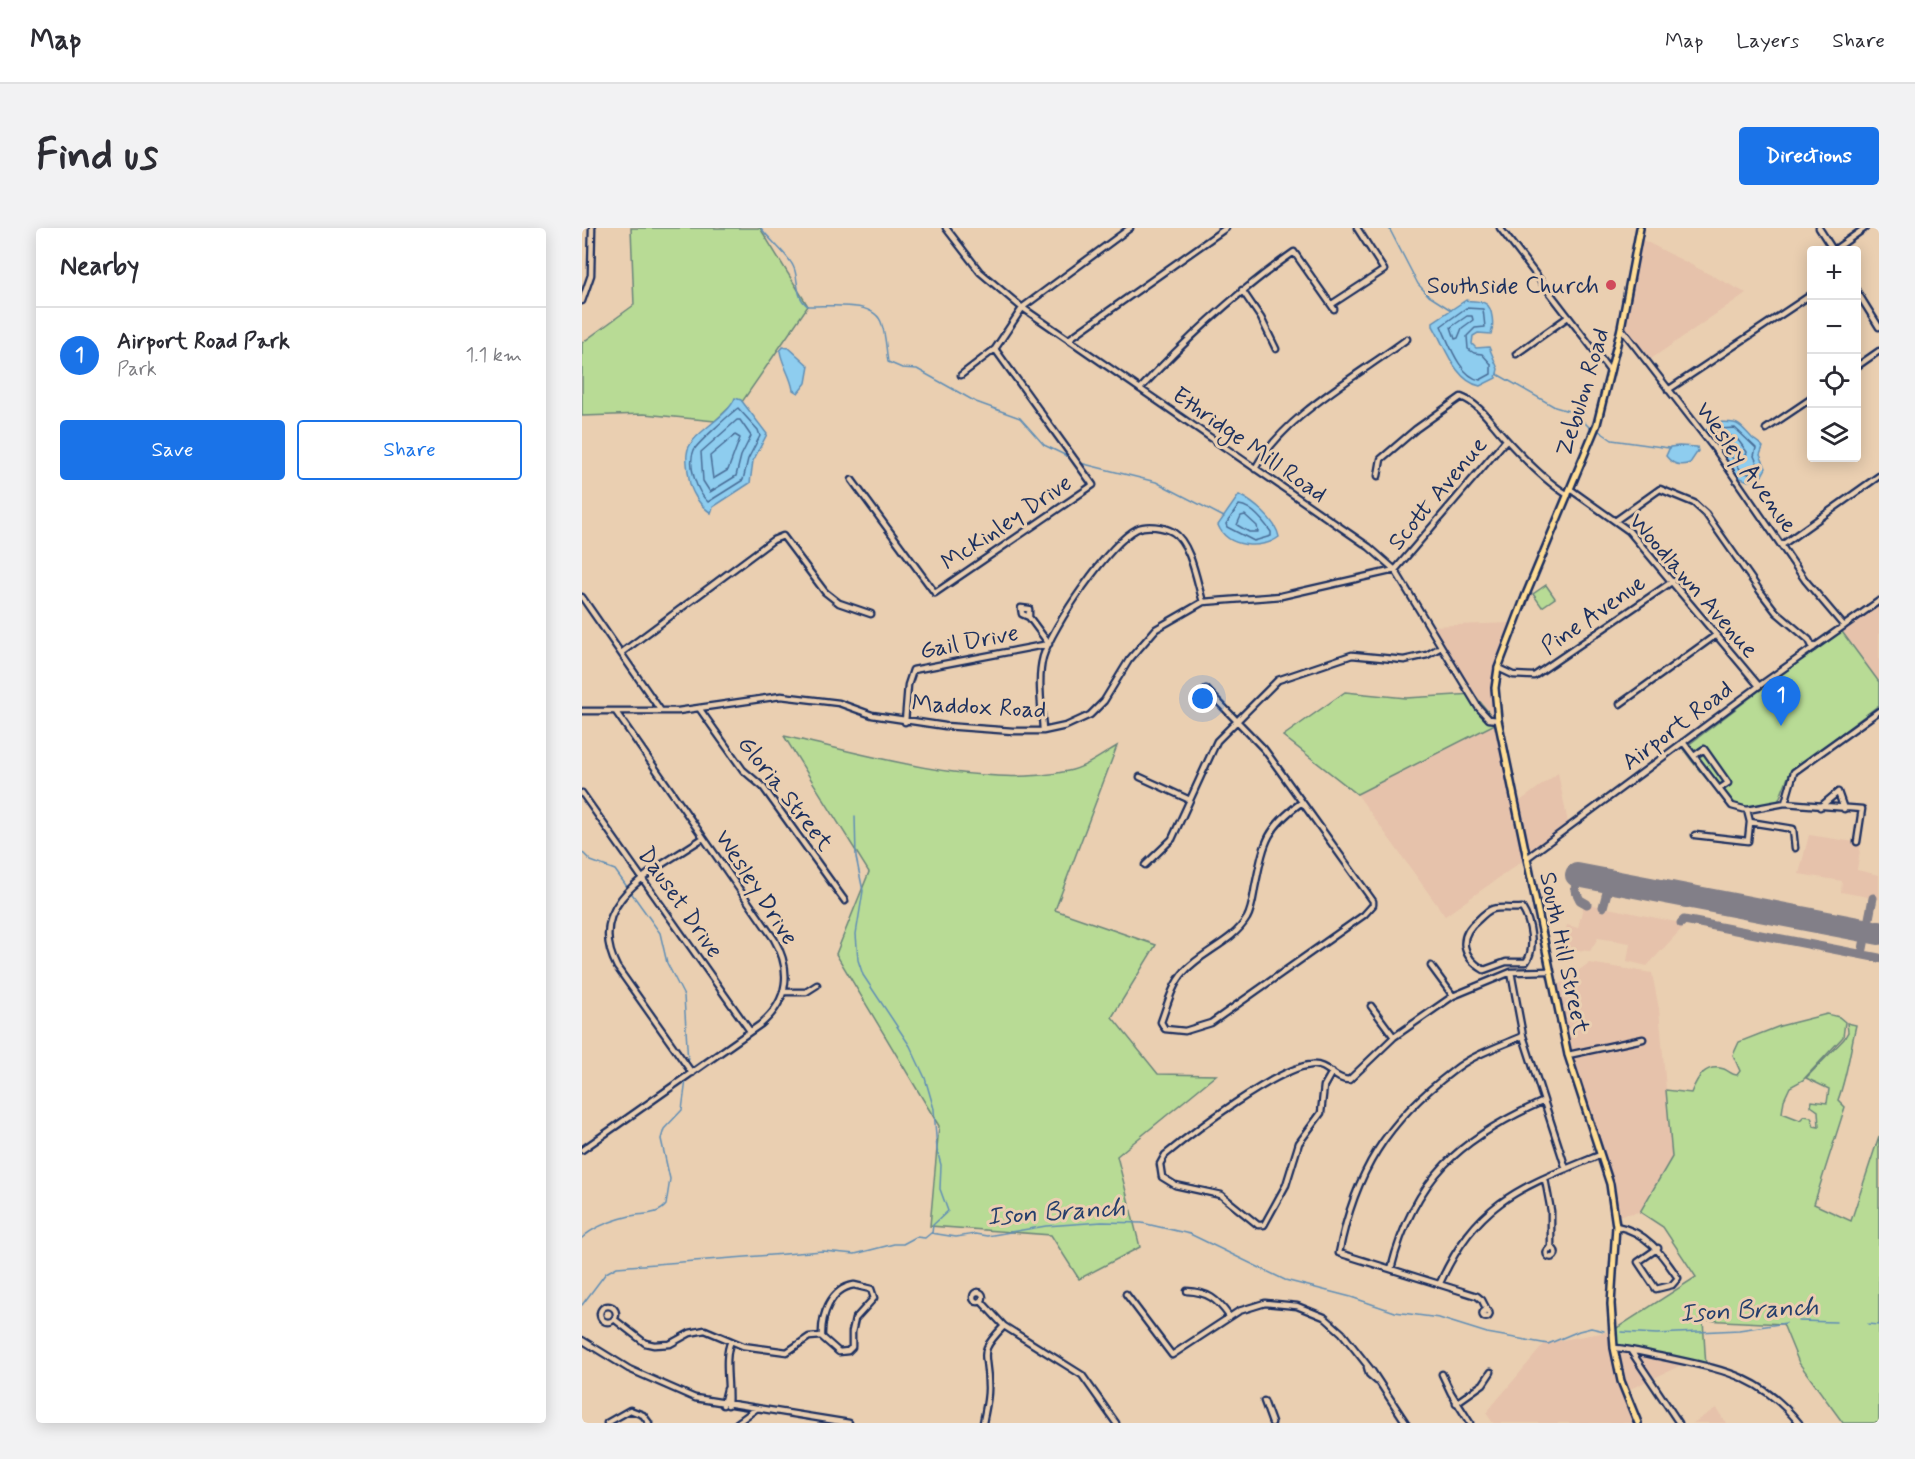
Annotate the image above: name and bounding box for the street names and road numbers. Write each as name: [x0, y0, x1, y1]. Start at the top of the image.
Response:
street label: Zebulon Road: [1549, 325, 1618, 460]
street label: Ethridge Mill Road: [1164, 380, 1333, 512]
street label: Wesley Avenue: [1688, 396, 1804, 540]
street label: Scott Avenue: [1382, 431, 1495, 557]
street label: McKinley Drive: [935, 468, 1078, 578]
street label: Woodlawn Avenue: [1621, 507, 1765, 665]
street label: Pine Avenue: [1535, 568, 1652, 663]
street label: Gail Drive: [917, 618, 1021, 667]
street label: Airport Road: [1616, 674, 1740, 778]
street label: Maddox Road: [911, 688, 1047, 727]
street label: Gloria Street: [730, 730, 840, 858]
street label: Wesley Drive: [707, 824, 805, 951]
street label: Dauset Drive: [630, 841, 730, 965]
street label: South Hill Street: [1531, 869, 1596, 1038]

